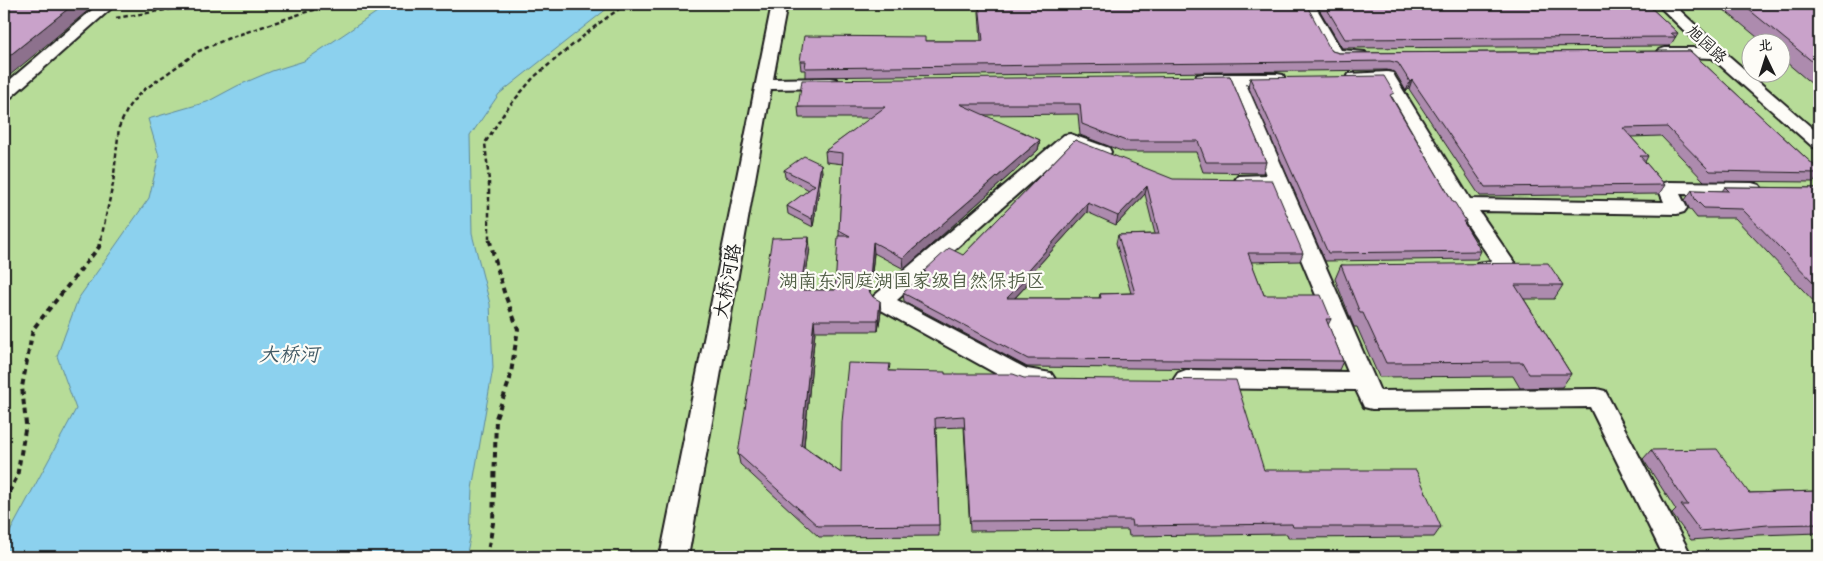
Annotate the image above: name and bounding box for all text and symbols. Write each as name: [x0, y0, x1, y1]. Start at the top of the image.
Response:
street label: 旭园路: [1683, 21, 1731, 67]
north arrow: [1740, 32, 1790, 82]
text: 北: [1758, 37, 1773, 54]
street label: 大桥河路: [708, 241, 746, 321]
park label: 湖南东洞庭湖国家级自然保护区: [779, 269, 1045, 292]
water label: 大桥河: [259, 342, 322, 366]

